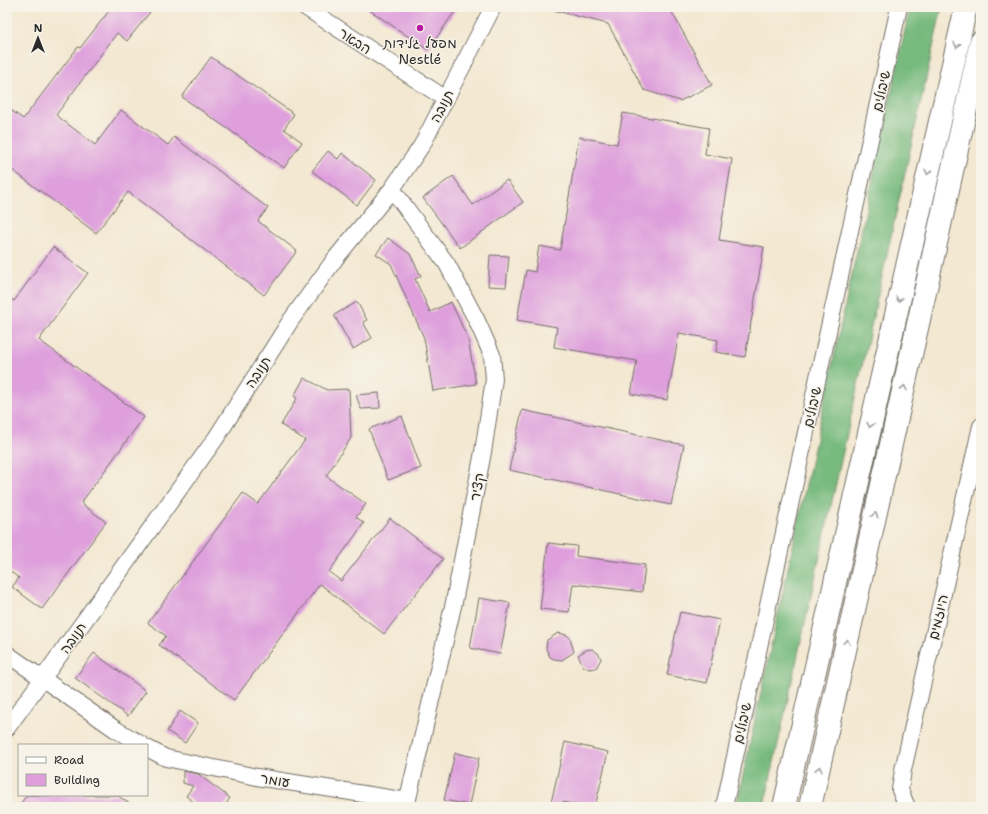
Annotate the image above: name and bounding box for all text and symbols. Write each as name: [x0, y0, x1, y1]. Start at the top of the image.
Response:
north arrow: [18, 18, 58, 58]
text: N: [34, 21, 43, 36]
marker: מפעל גלידות Nestlé: [415, 23, 425, 33]
street label: הבאר: [335, 24, 375, 58]
place label: מפעל גלידות Nestlé: [382, 34, 457, 68]
one-way arrow: [953, 41, 962, 48]
street label: שיבולים: [868, 68, 894, 113]
street label: תנובה: [426, 86, 458, 126]
one-way arrow: [925, 169, 933, 175]
one-way arrow: [896, 295, 904, 302]
street label: תנובה: [241, 353, 275, 391]
street label: שיבולים: [799, 384, 825, 429]
one-way arrow: [899, 385, 907, 391]
one-way arrow: [867, 422, 875, 428]
street label: קציר: [465, 471, 489, 503]
one-way arrow: [871, 512, 879, 518]
street label: היוזמים: [924, 593, 952, 641]
street label: תנובה: [56, 619, 90, 657]
one-way arrow: [842, 639, 850, 645]
street label: שיבולים: [729, 700, 755, 745]
legend: [18, 744, 148, 796]
text: Road: [54, 752, 85, 768]
one-way arrow: [814, 766, 822, 772]
street label: עומר: [259, 769, 291, 791]
text: Building: [54, 772, 100, 788]

